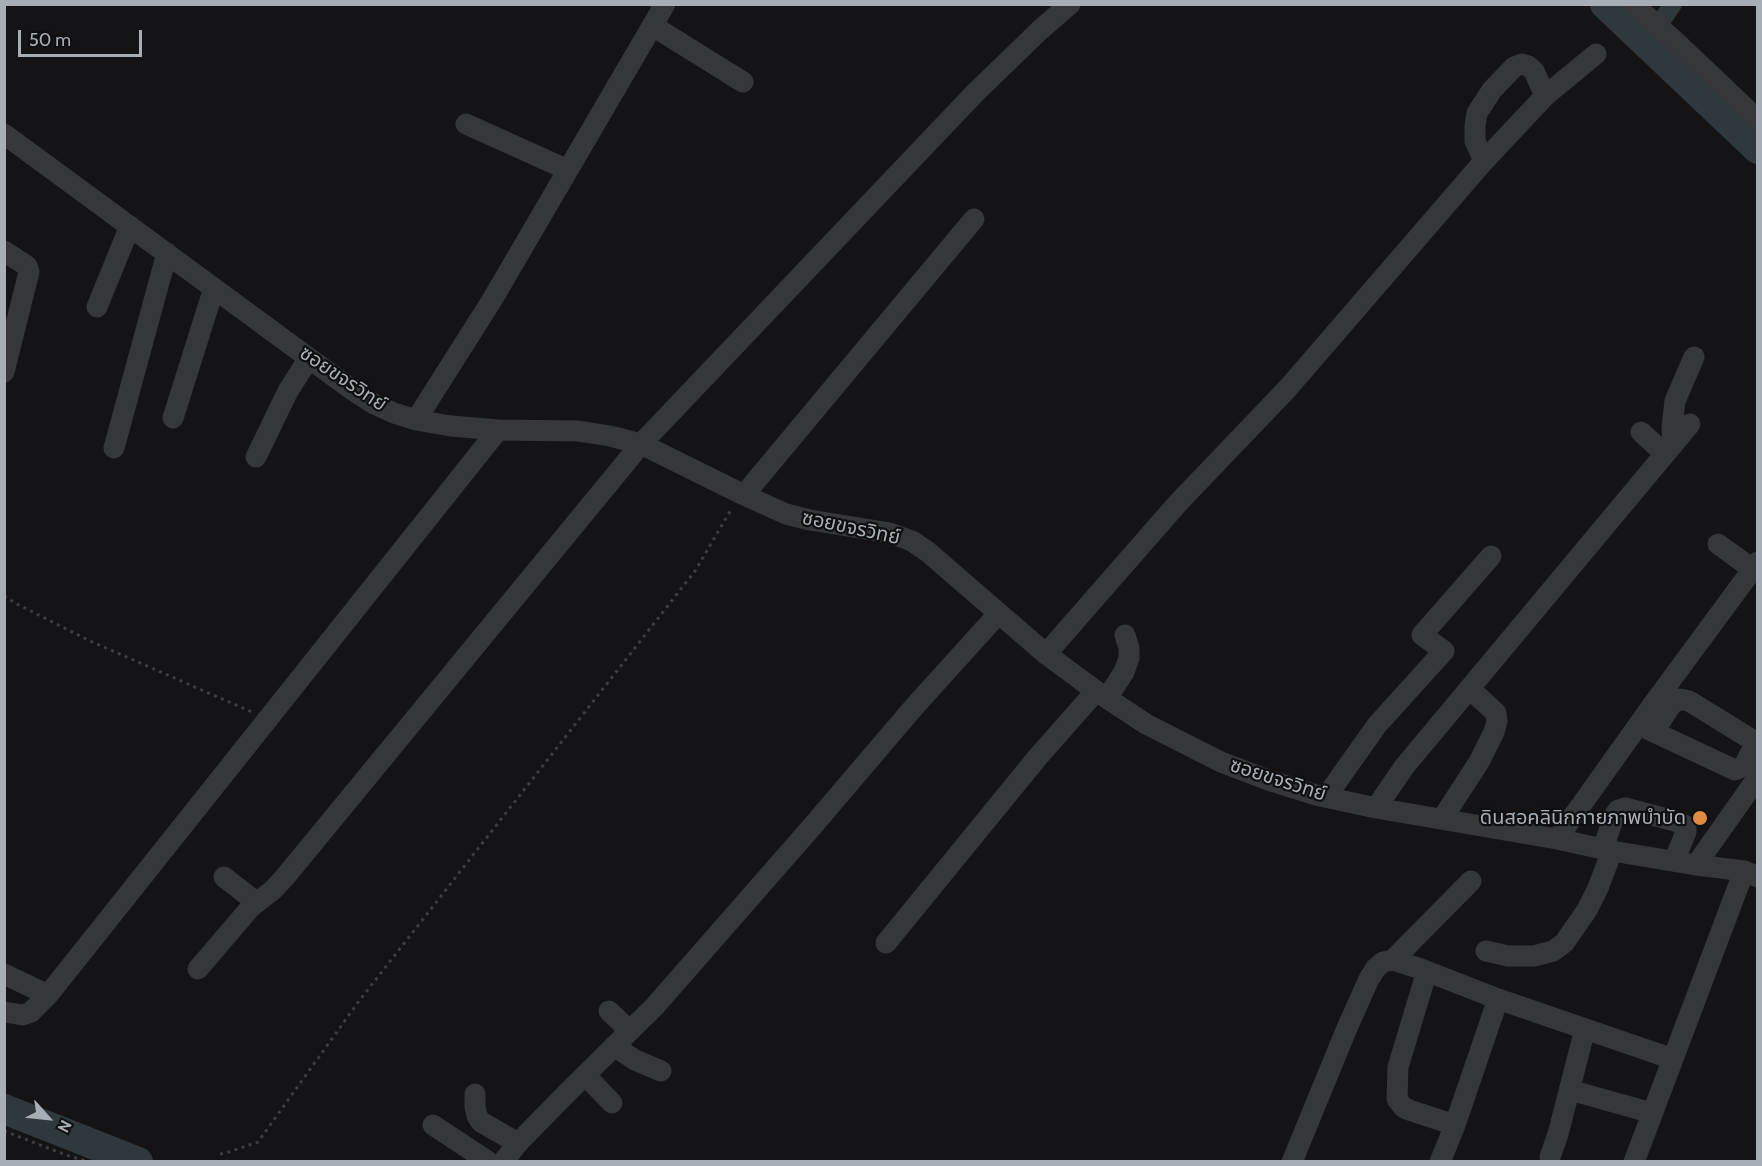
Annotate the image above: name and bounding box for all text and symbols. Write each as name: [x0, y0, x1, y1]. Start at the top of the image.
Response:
scale bar: [21, 18, 146, 56]
text: 50 m: [29, 29, 71, 51]
street label: ซอยขจรวิทย์: [295, 341, 391, 417]
street label: ซอยขจรวิทย์: [800, 506, 902, 550]
street label: ซอยขจรวิทย์: [1227, 753, 1329, 807]
place label: ดินสอคลินิกกายภาพบำบัด: [1480, 806, 1686, 830]
marker: ดินสอคลินิกกายภาพบำบัด: [1691, 809, 1709, 827]
north arrow: [18, 1088, 78, 1148]
text: N: [53, 1117, 76, 1136]

